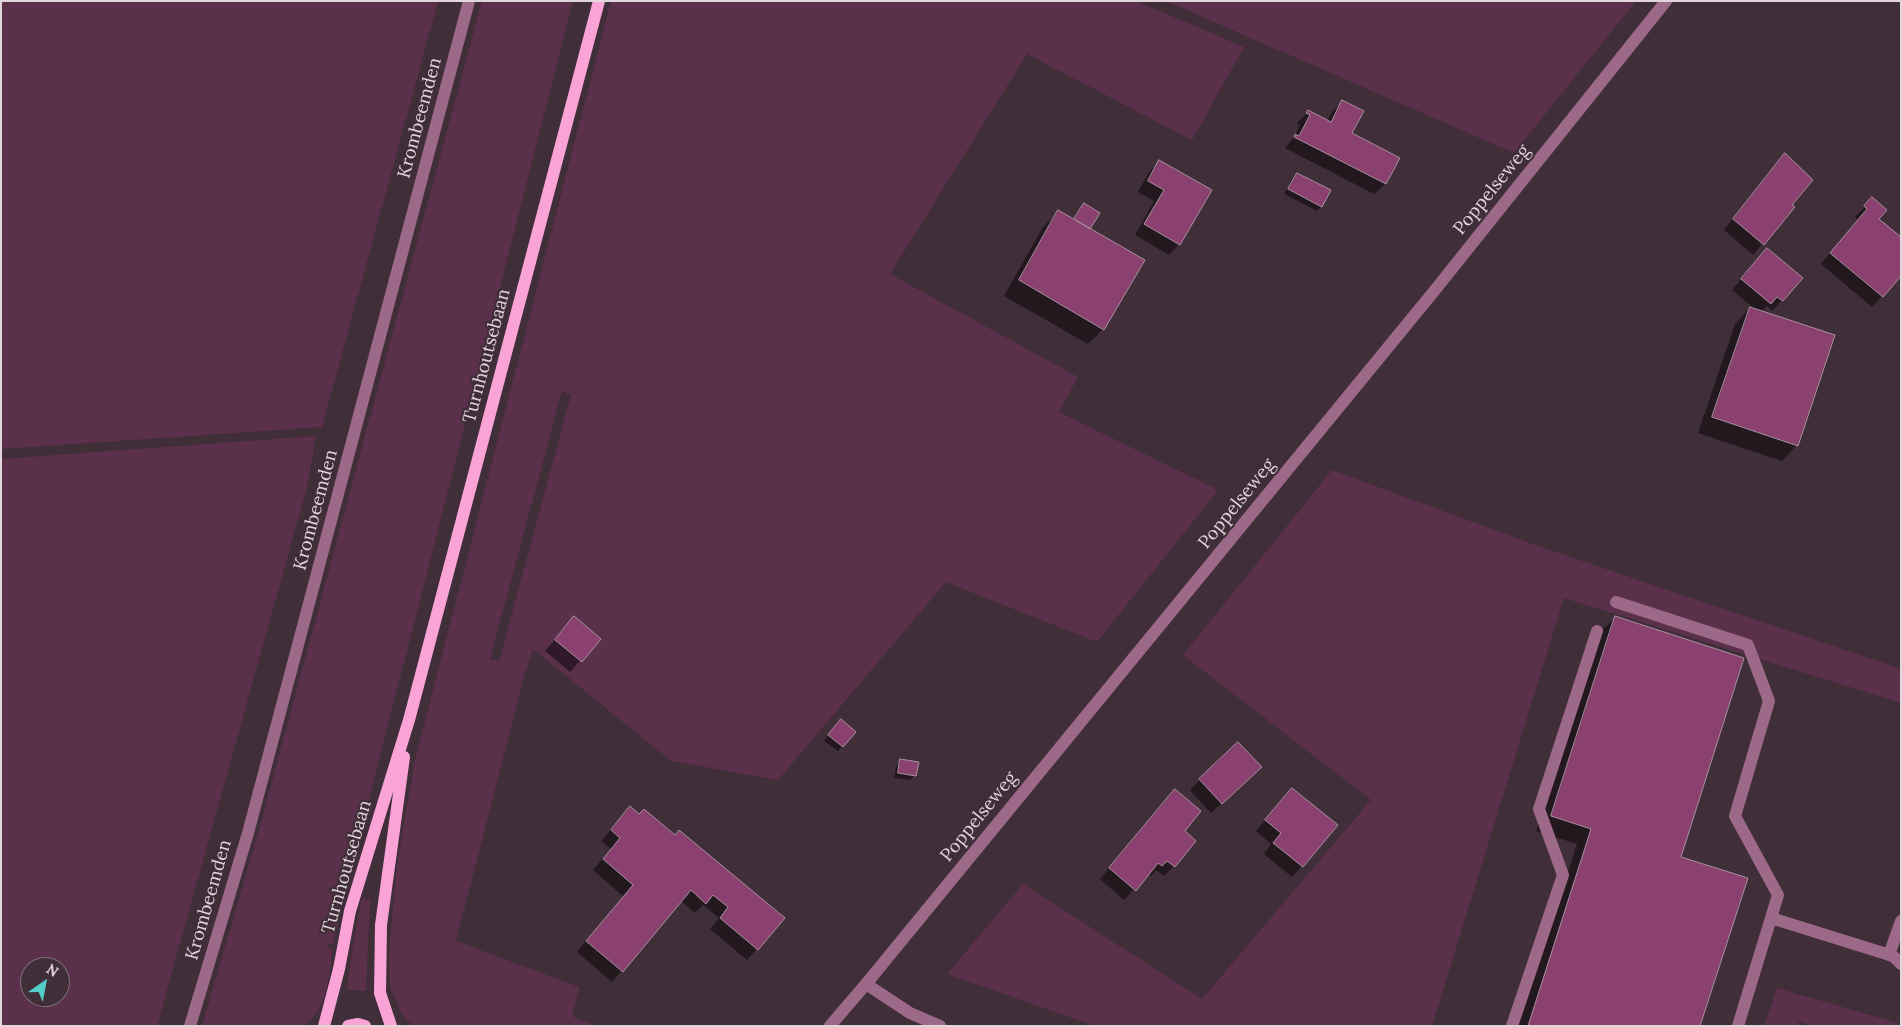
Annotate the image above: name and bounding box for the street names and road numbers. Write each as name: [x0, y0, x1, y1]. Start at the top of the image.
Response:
street label: Krombeemden: [394, 55, 446, 181]
street label: Poppelseweg: [1449, 141, 1535, 239]
street label: Turnhoutsebaan: [459, 287, 515, 425]
street label: Krombeemden: [290, 447, 342, 573]
street label: Poppelseweg: [1194, 455, 1280, 553]
street label: Poppelseweg: [936, 768, 1022, 866]
street label: Turnhoutsebaan: [318, 798, 376, 936]
street label: Krombeemden: [182, 837, 236, 963]

